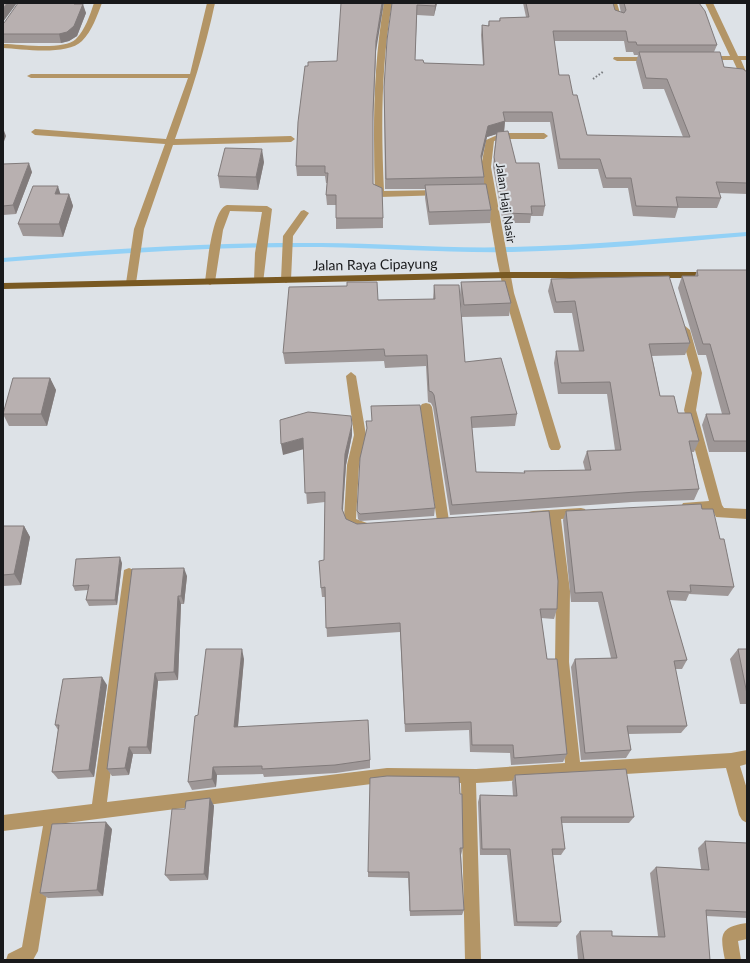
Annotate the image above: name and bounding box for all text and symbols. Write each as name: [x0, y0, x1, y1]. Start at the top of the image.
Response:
street label: Jalan Haji Nasir: [493, 162, 519, 245]
street label: Jalan Raya Cipayung: [312, 254, 438, 274]

